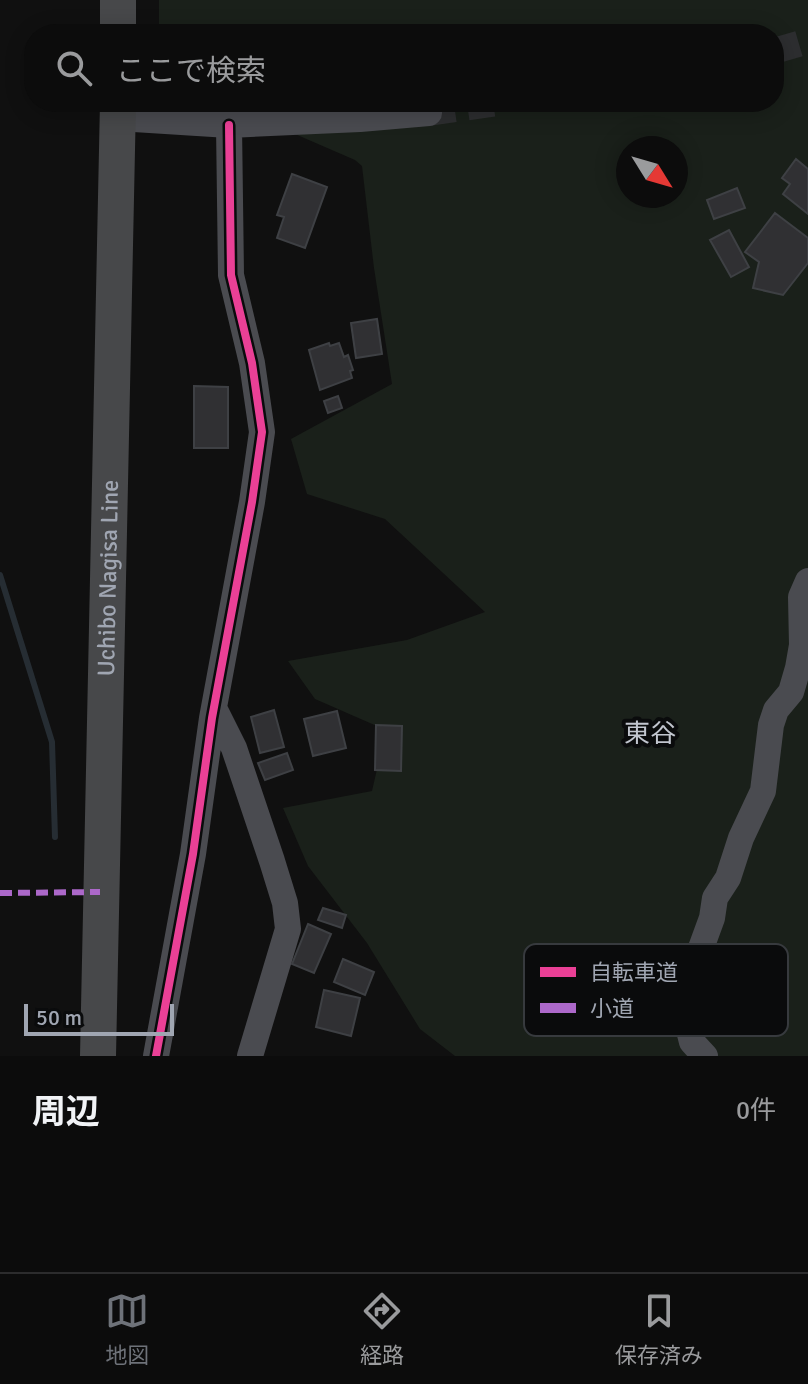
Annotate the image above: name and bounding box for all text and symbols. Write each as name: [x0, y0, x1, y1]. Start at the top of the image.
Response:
search box: [24, 24, 784, 112]
icon: search: [52, 46, 96, 90]
text: ここで検索: [116, 53, 266, 90]
north arrow: [616, 136, 688, 208]
street label: Uchibo Nagisa Line: [91, 480, 125, 677]
district label: 東谷: [624, 718, 676, 750]
legend: [524, 944, 788, 1036]
text: 自転車道: [590, 959, 678, 986]
text: 小道: [590, 995, 634, 1022]
scale bar: [24, 1000, 174, 1036]
text: 50 m: [36, 1004, 82, 1031]
text: 周辺: [32, 1091, 100, 1133]
text: 0件: [736, 1095, 776, 1127]
tab: 地図: [105, 1289, 149, 1369]
tab: 経路: [360, 1289, 404, 1369]
tab: 保存済み: [615, 1289, 703, 1369]

